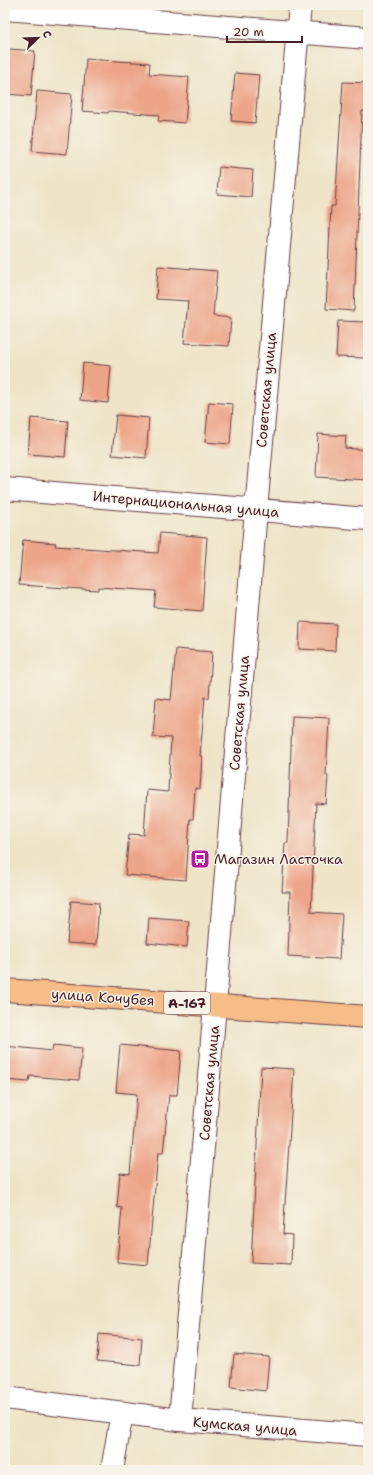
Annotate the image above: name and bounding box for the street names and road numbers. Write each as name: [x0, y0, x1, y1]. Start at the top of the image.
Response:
street label: Советская улица: [252, 331, 280, 448]
street label: Интернациональная улица: [92, 487, 280, 521]
street label: Советская улица: [225, 654, 253, 771]
street label: улица Кочубея: [51, 984, 155, 1010]
road number: А-167: [164, 992, 210, 1014]
street label: Советская улица: [195, 1024, 223, 1141]
street label: Кумская улица: [192, 1412, 298, 1440]

